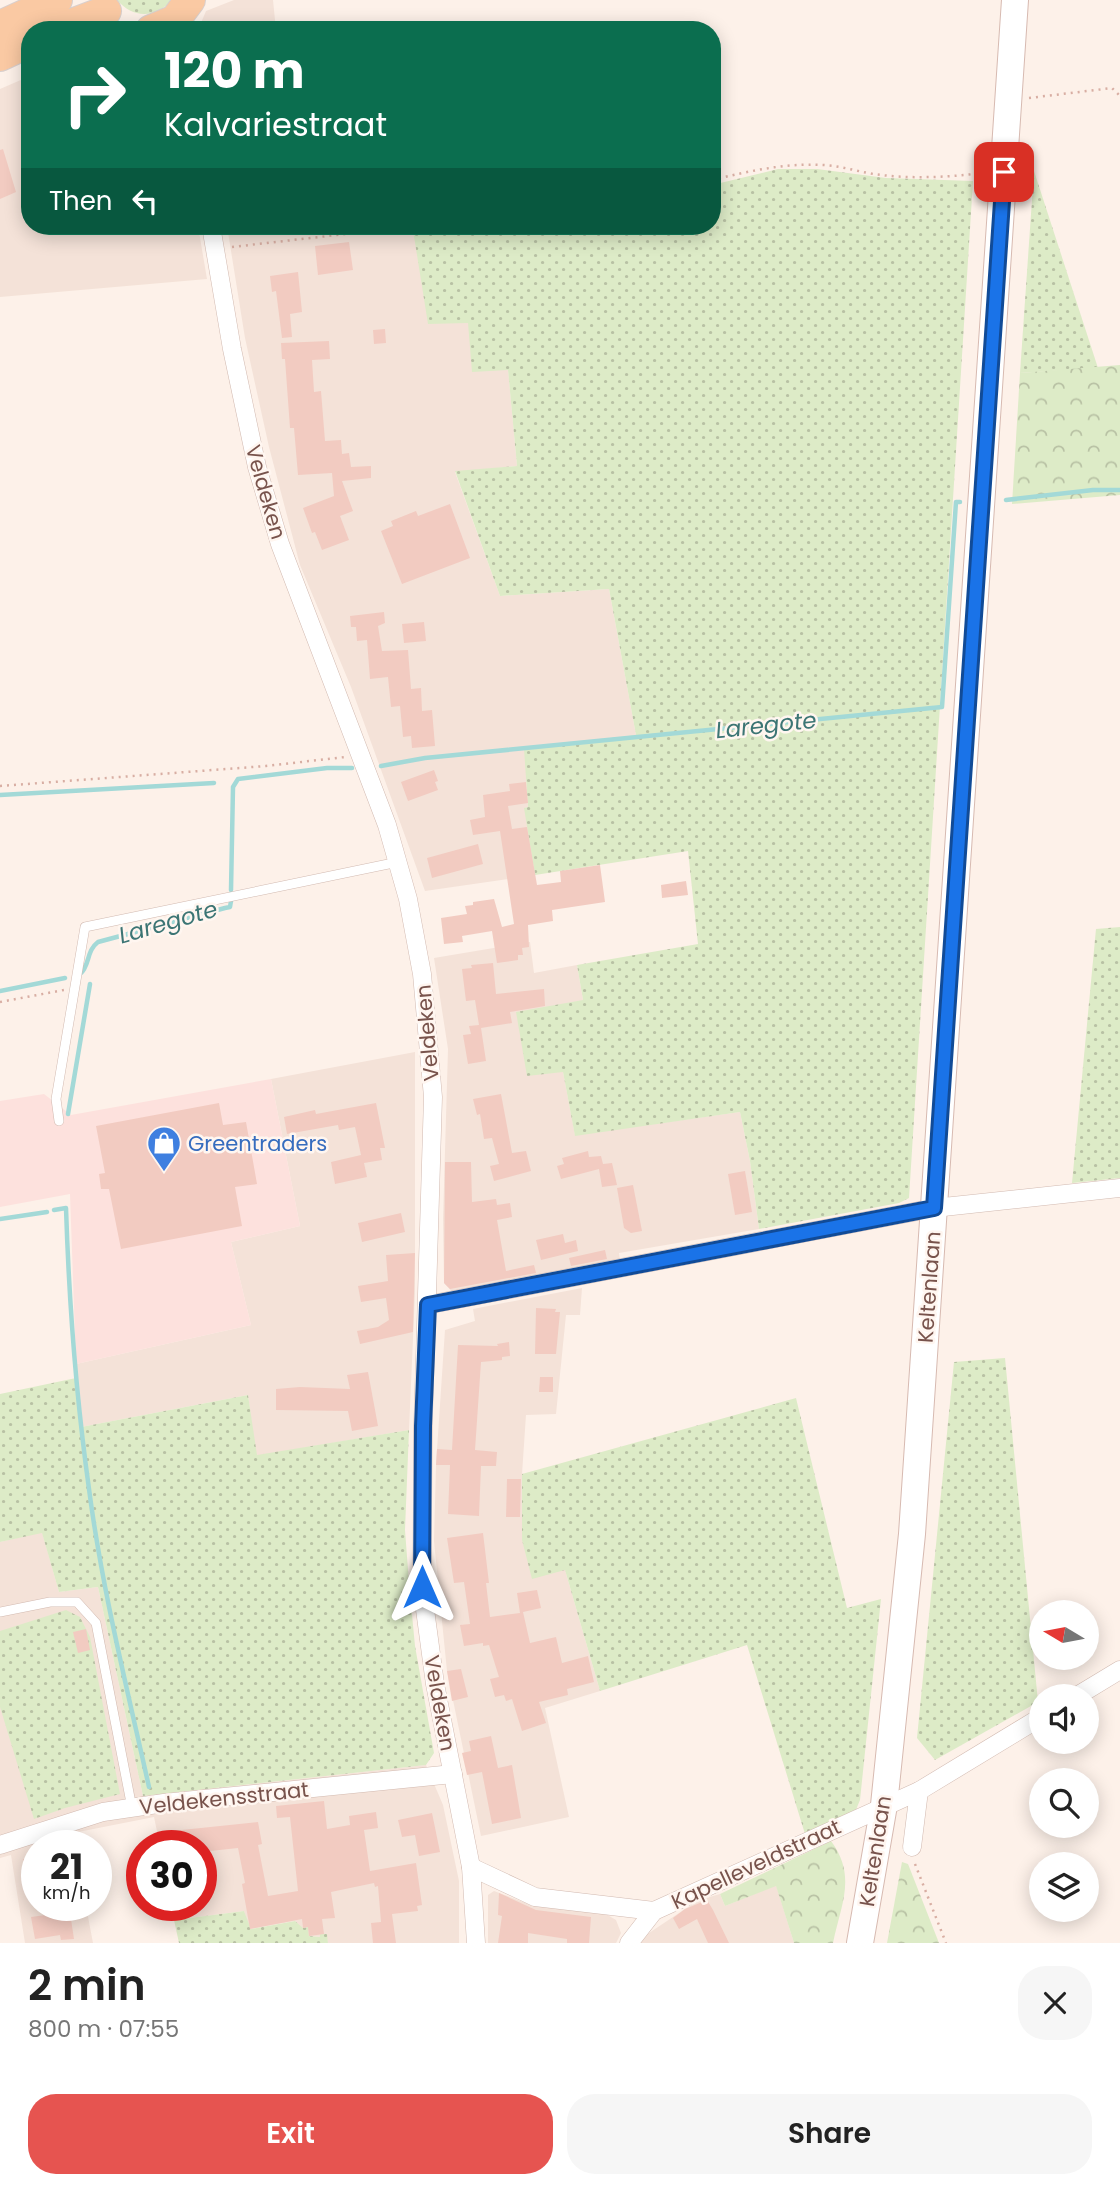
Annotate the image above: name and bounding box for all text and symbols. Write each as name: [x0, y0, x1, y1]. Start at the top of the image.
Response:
text: 120 m: [164, 37, 305, 105]
icon: right: [49, 49, 140, 140]
text: Kalvariestraat: [164, 102, 387, 147]
pin: [974, 142, 1034, 202]
icon: arrive: [985, 153, 1023, 191]
icon: left: [126, 182, 164, 220]
text: Then: [49, 183, 112, 219]
street label: Veldeken: [239, 441, 293, 543]
water label: Laregote: [714, 704, 818, 746]
water label: Laregote: [115, 893, 221, 951]
street label: Veldeken: [408, 983, 446, 1083]
shop icon: Greentraders: [145, 1124, 183, 1173]
place label: Greentraders: [188, 1129, 327, 1158]
street label: Keltenlaan: [911, 1230, 947, 1344]
position arrow: [385, 1550, 459, 1624]
north arrow: [1029, 1600, 1099, 1670]
map controls: [1029, 1600, 1099, 1922]
street label: Veldeken: [417, 1653, 463, 1753]
button: sound: [1029, 1684, 1099, 1754]
button: search: [1029, 1768, 1099, 1838]
street label: Veldekensstraat: [138, 1775, 310, 1821]
street label: Keltenlaan: [852, 1793, 898, 1909]
street label: Kapelleveldstraat: [666, 1812, 846, 1916]
speed limit sign: 30: [126, 1830, 217, 1921]
text: 21: [50, 1842, 83, 1891]
button: layers: [1029, 1852, 1099, 1922]
text: km/h: [43, 1880, 90, 1905]
text: 2 min: [28, 1956, 146, 2015]
button: close: [1018, 1966, 1092, 2040]
text: 800 m · 07:55: [28, 2013, 179, 2045]
button: Exit: [28, 2094, 553, 2174]
button: Share: [567, 2094, 1092, 2174]

